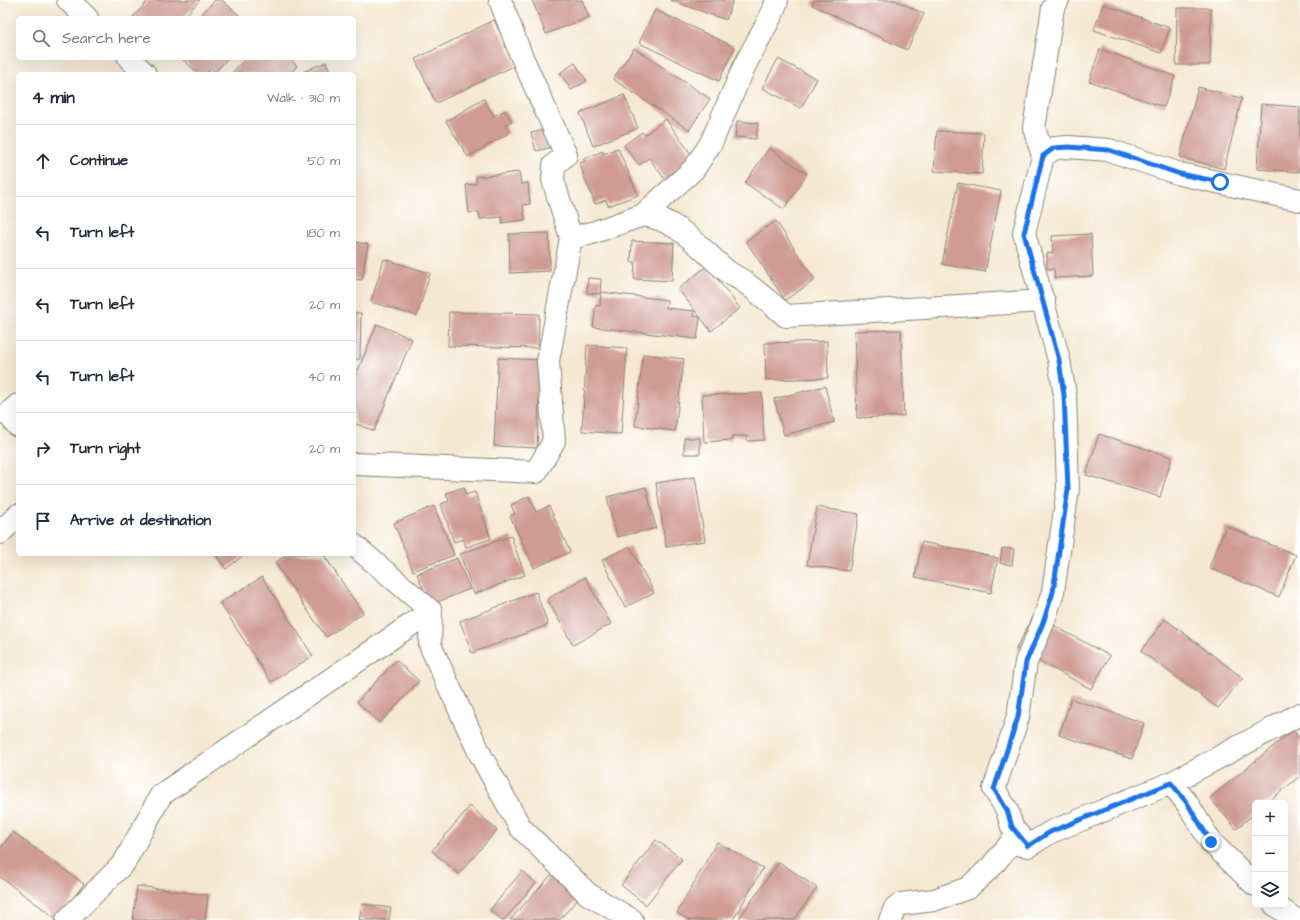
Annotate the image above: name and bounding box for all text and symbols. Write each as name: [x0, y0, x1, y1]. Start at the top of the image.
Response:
search box: [16, 16, 356, 60]
icon: search: [30, 27, 52, 49]
text: Search here: [62, 28, 151, 49]
text: 4 min: [32, 86, 75, 110]
text: Walk · 310 m: [267, 89, 340, 107]
icon: ahead: [32, 150, 54, 172]
text: Continue: [70, 150, 128, 171]
text: 50 m: [307, 152, 340, 170]
route start: [1211, 173, 1229, 191]
icon: left: [32, 222, 54, 244]
text: Turn left: [70, 222, 134, 243]
text: 180 m: [306, 224, 340, 242]
icon: left: [32, 294, 54, 316]
text: Turn left: [70, 294, 134, 315]
text: 20 m: [309, 296, 340, 314]
icon: left: [32, 366, 54, 388]
text: Turn left: [70, 366, 134, 387]
text: 40 m: [308, 368, 340, 386]
icon: right: [32, 438, 54, 460]
text: Turn right: [70, 438, 141, 459]
text: 20 m: [309, 440, 340, 458]
icon: arrive: [32, 510, 54, 532]
text: Arrive at destination: [70, 510, 211, 531]
map controls: [1252, 800, 1288, 908]
button: +: [1252, 800, 1288, 836]
route end: [1202, 833, 1220, 851]
button: −: [1252, 836, 1288, 872]
button: layers: [1252, 872, 1288, 908]

